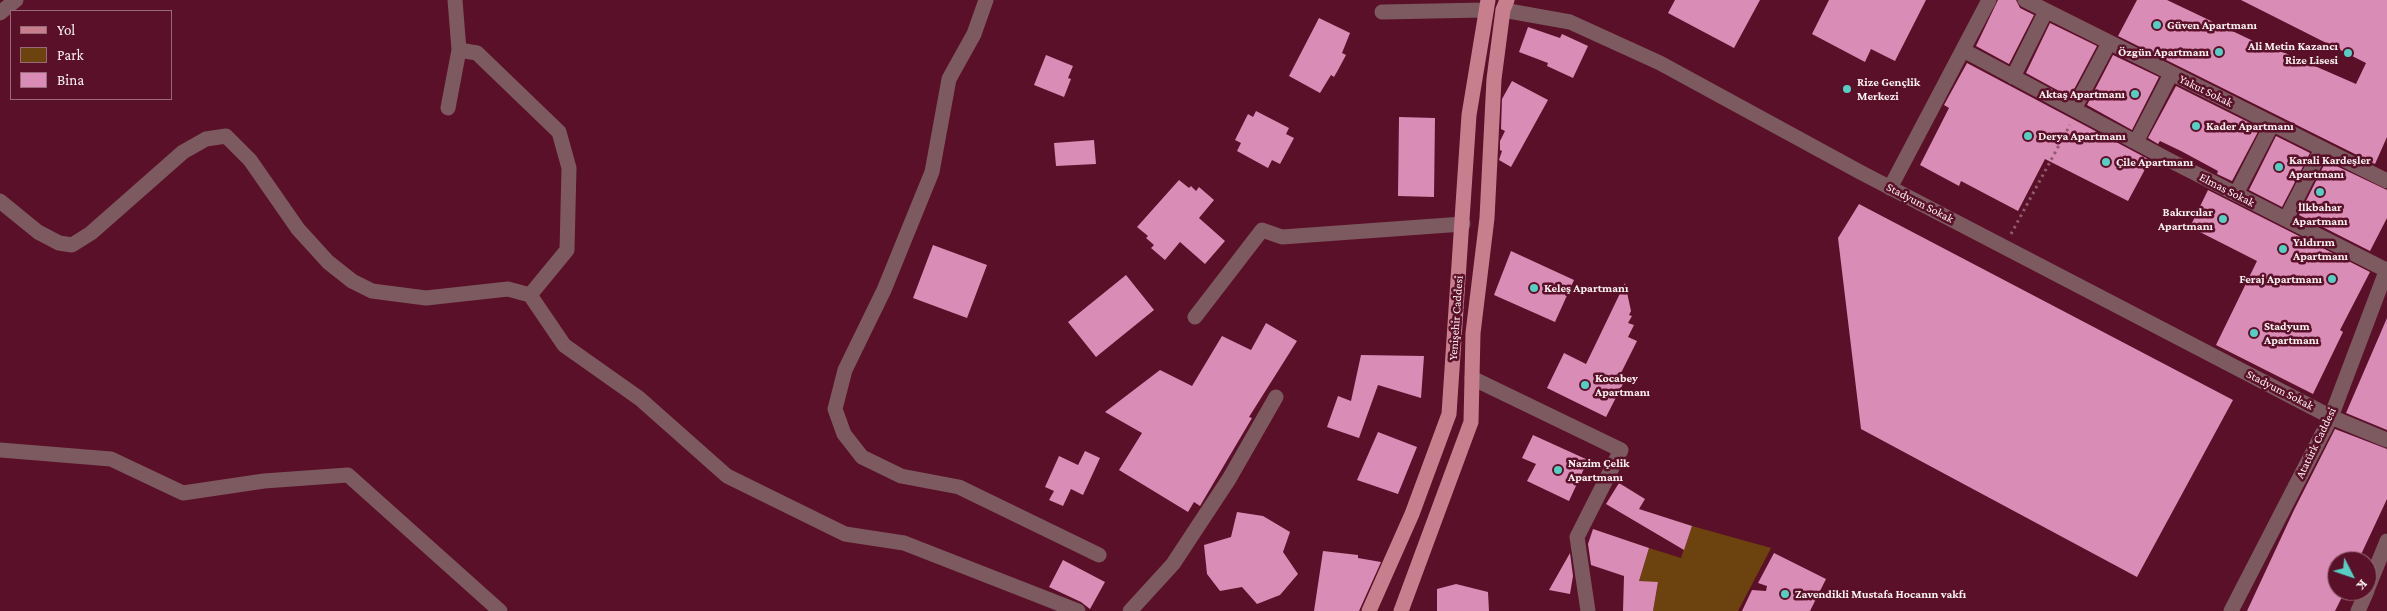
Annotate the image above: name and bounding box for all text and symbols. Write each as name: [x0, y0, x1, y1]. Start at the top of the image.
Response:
legend: [10, 10, 172, 100]
place label: Güven Apartmanı: [2167, 18, 2257, 32]
marker: Güven Apartmanı: [2151, 19, 2163, 31]
text: Yol: [57, 22, 75, 38]
place label: Ali Metin Kazancı Rize Lisesi: [2248, 39, 2338, 67]
place label: Özgün Apartmanı: [2118, 45, 2209, 59]
marker: Özgün Apartmanı: [2213, 46, 2225, 58]
text: Park: [57, 47, 84, 63]
marker: Ali Metin Kazancı Rize Lisesi: [2342, 47, 2354, 59]
text: Bina: [57, 72, 84, 88]
street label: Yakut Sokak: [2177, 72, 2235, 110]
place label: Rize Gençlik Merkezi: [1857, 75, 1920, 103]
marker: Rize Gençlik Merkezi: [1841, 83, 1853, 95]
place label: Aktaş Apartmanı: [2039, 87, 2125, 101]
marker: Aktaş Apartmanı: [2129, 88, 2141, 100]
place label: Kader Apartmanı: [2206, 119, 2294, 133]
marker: Kader Apartmanı: [2190, 120, 2202, 132]
place label: Derya Apartmanı: [2038, 129, 2126, 143]
marker: Derya Apartmanı: [2022, 130, 2034, 142]
place label: Karali Kardeşler Apartmanı: [2289, 153, 2371, 181]
place label: Çile Apartmanı: [2116, 155, 2193, 169]
marker: Çile Apartmanı: [2100, 156, 2112, 168]
marker: Karali Kardeşler Apartmanı: [2273, 161, 2285, 173]
street label: Elmas Sokak: [2197, 170, 2257, 210]
street label: Stadyum Sokak: [1884, 180, 1956, 226]
marker: İlkbahar Apartmanı: [2314, 186, 2326, 198]
place label: İlkbahar Apartmanı: [2292, 200, 2348, 228]
place label: Bakırcılar Apartmanı: [2158, 205, 2213, 233]
marker: Bakırcılar Apartmanı: [2217, 213, 2229, 225]
place label: Yıldırım Apartmanı: [2293, 235, 2348, 263]
marker: Yıldırım Apartmanı: [2277, 243, 2289, 255]
place label: Feraj Apartmanı: [2239, 272, 2322, 286]
marker: Feraj Apartmanı: [2326, 273, 2338, 285]
street label: Yenişehir Caddesi: [1446, 275, 1466, 361]
place label: Keleş Apartmanı: [1544, 281, 1628, 295]
marker: Keleş Apartmanı: [1528, 282, 1540, 294]
place label: Stadyum Apartmanı: [2264, 319, 2319, 347]
marker: Stadyum Apartmanı: [2248, 327, 2260, 339]
street label: Stadyum Sokak: [2244, 367, 2316, 413]
place label: Kocabey Apartmanı: [1595, 371, 1650, 399]
marker: Kocabey Apartmanı: [1579, 379, 1591, 391]
street label: Atatürk Caddesi: [2293, 405, 2339, 481]
place label: Nazim Çelik Apartmanı: [1568, 456, 1630, 484]
marker: Nazim Çelik Apartmanı: [1552, 464, 1564, 476]
north arrow: [2327, 551, 2377, 601]
text: K: [2354, 577, 2372, 594]
place label: Zavendikli Mustafa Hocanın vakfı: [1795, 587, 1966, 601]
marker: Zavendikli Mustafa Hocanın vakfı: [1779, 588, 1791, 600]

